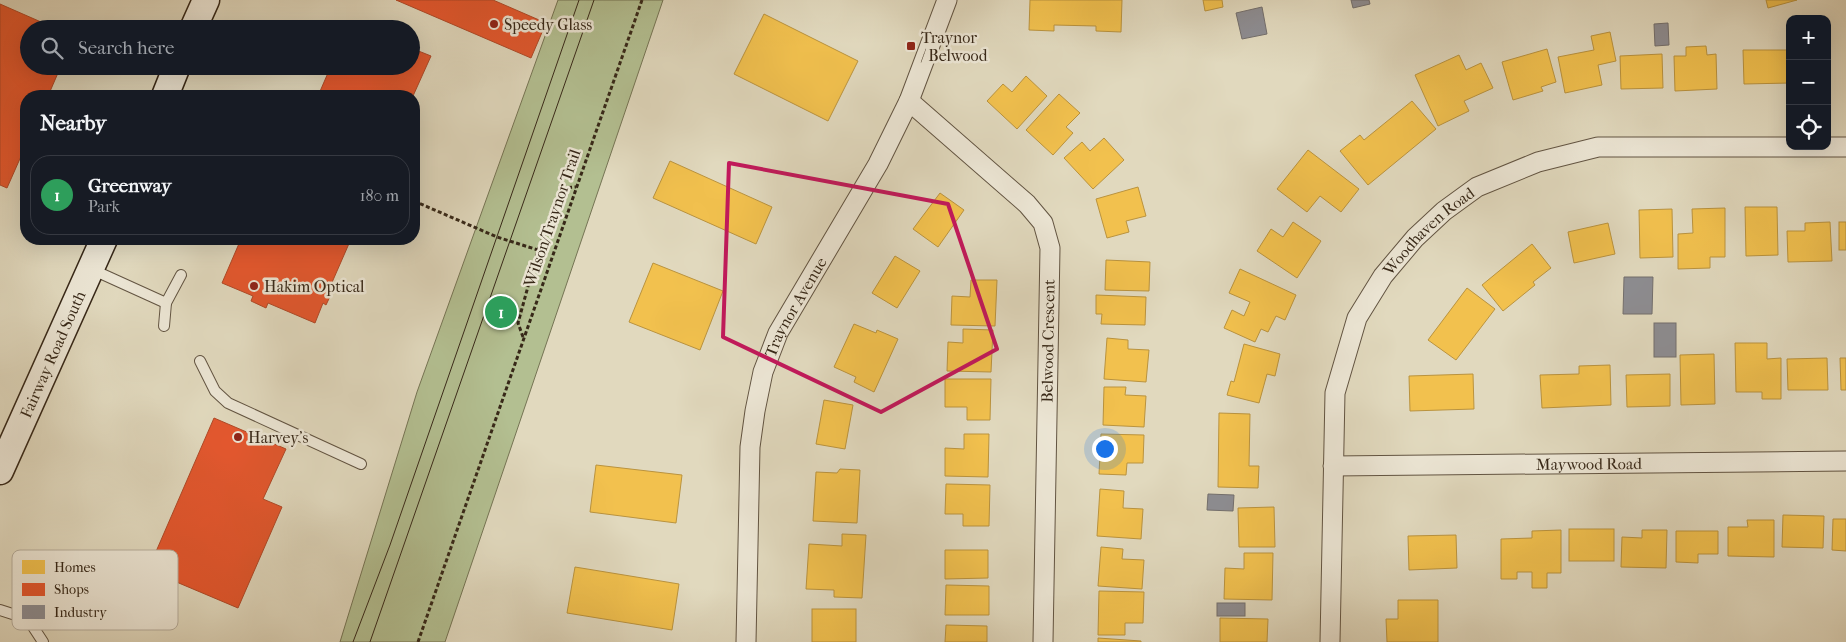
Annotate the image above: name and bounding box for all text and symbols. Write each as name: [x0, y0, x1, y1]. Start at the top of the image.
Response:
place label: Speedy Glass: [504, 15, 592, 34]
map controls: [1786, 15, 1831, 150]
button: +: [1786, 15, 1831, 60]
marker: Speedy Glass: [488, 18, 500, 30]
search box: [20, 20, 420, 75]
place label: Traynor / Belwood: [920, 28, 988, 65]
icon: search: [38, 34, 66, 62]
text: Search here: [78, 37, 174, 59]
marker: Traynor / Belwood: [905, 40, 917, 52]
button: −: [1786, 60, 1831, 105]
button: locate: [1786, 105, 1831, 150]
text: Nearby: [40, 111, 106, 135]
street label: Wilson/Traynor Trail: [519, 146, 585, 290]
text: Greenway: [88, 175, 171, 197]
street label: Woodhaven Road: [1378, 183, 1478, 279]
text: 1: [54, 186, 60, 205]
text: 180 m: [360, 186, 399, 205]
text: Park: [88, 197, 120, 216]
street label: Traynor Avenue: [760, 254, 830, 359]
place label: Hakim Optical: [264, 277, 365, 296]
street label: Belwood Crescent: [1037, 279, 1059, 403]
marker: Hakim Optical: [248, 280, 260, 292]
street label: Fairway Road South: [16, 288, 89, 421]
pin: 1: [485, 293, 517, 331]
place label: Harvey's: [248, 428, 308, 447]
marker: Harvey's: [232, 431, 244, 443]
your location: [1092, 436, 1118, 462]
street label: Maywood Road: [1536, 453, 1642, 474]
legend: [12, 550, 178, 630]
text: Homes: [54, 559, 96, 576]
text: Shops: [54, 581, 89, 598]
text: Industry: [54, 604, 107, 621]

